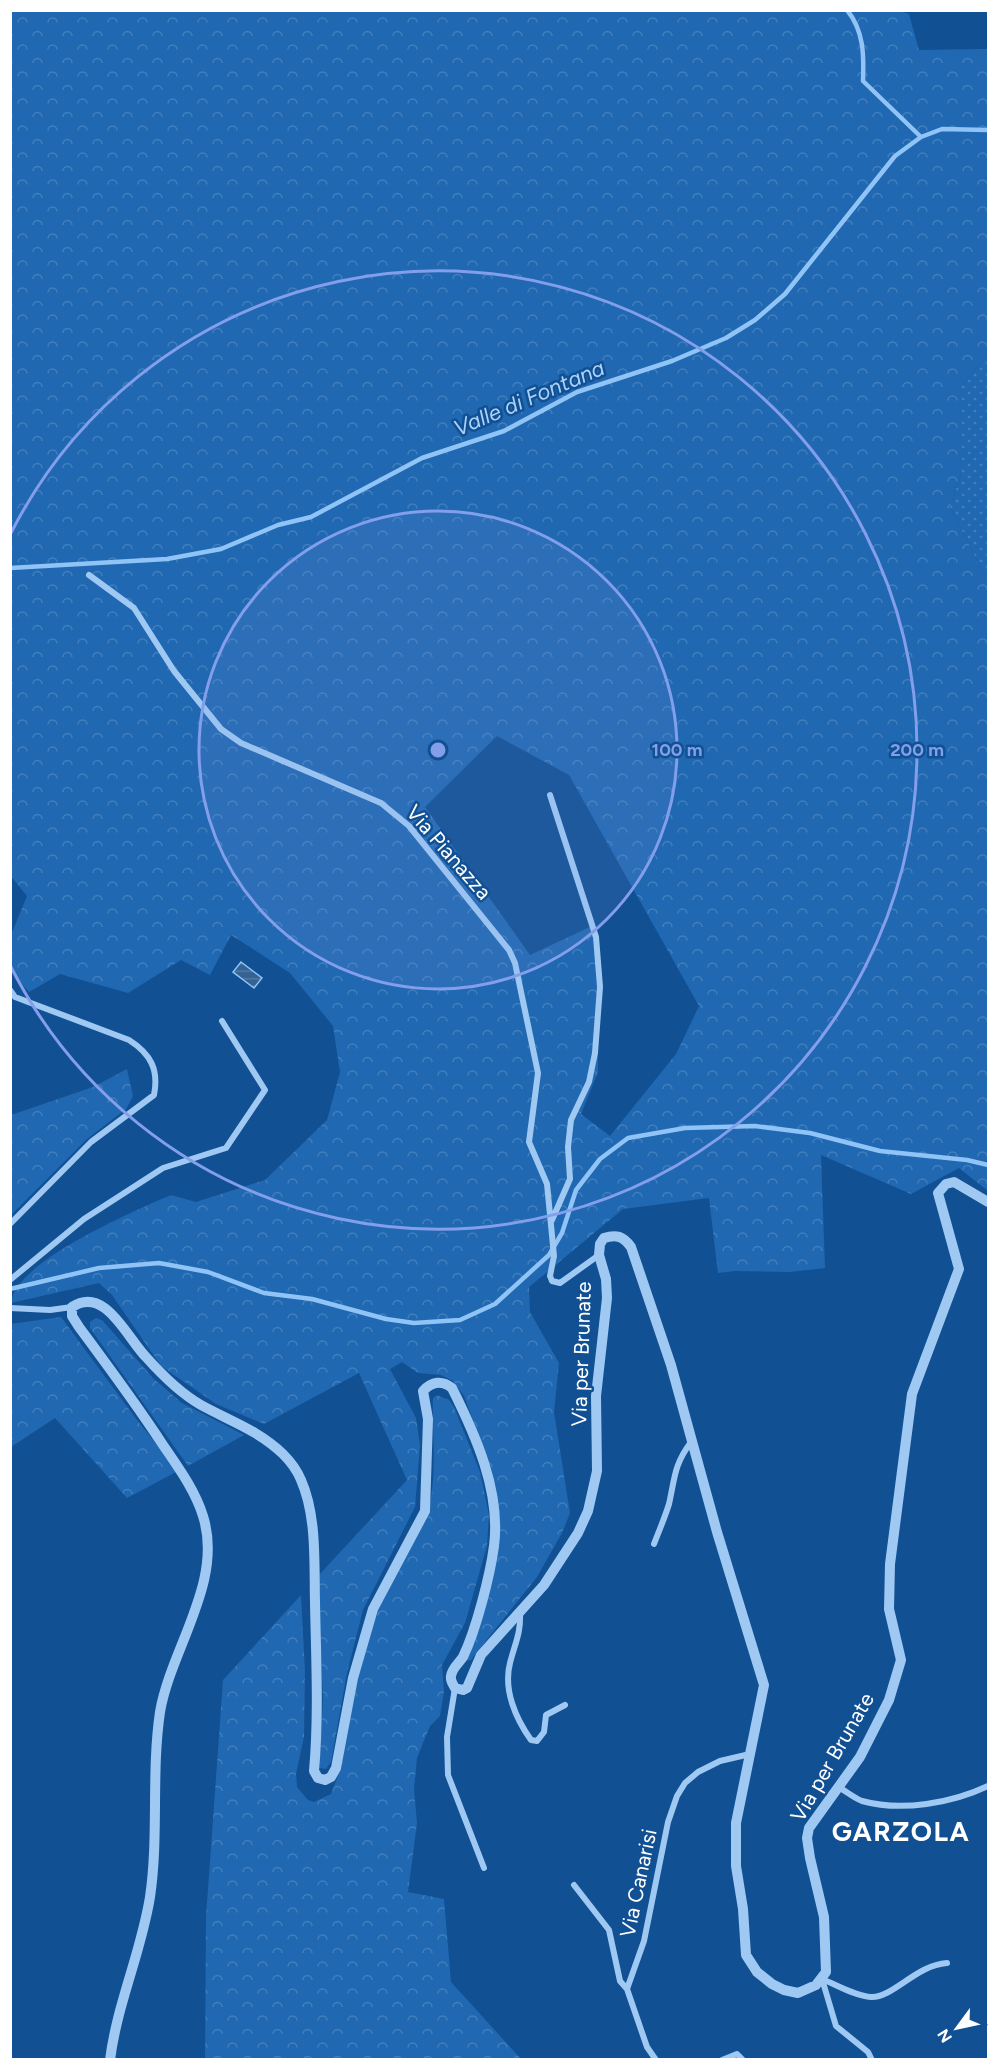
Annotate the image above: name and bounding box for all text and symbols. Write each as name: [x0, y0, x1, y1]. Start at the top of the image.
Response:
water label: Valle di Fontana: [449, 354, 609, 442]
text: 100 m: [652, 739, 702, 761]
text: 200 m: [890, 739, 944, 761]
centre of rings: [428, 740, 448, 760]
street label: Via Pianazza: [401, 800, 497, 904]
street label: Via per Brunate: [566, 1281, 596, 1427]
street label: Via per Brunate: [785, 1688, 879, 1826]
district label: GARZOLA: [832, 1815, 970, 1848]
street label: Via Canarisi: [614, 1826, 662, 1940]
north arrow: [927, 1998, 987, 2058]
text: N: [934, 2026, 956, 2046]

